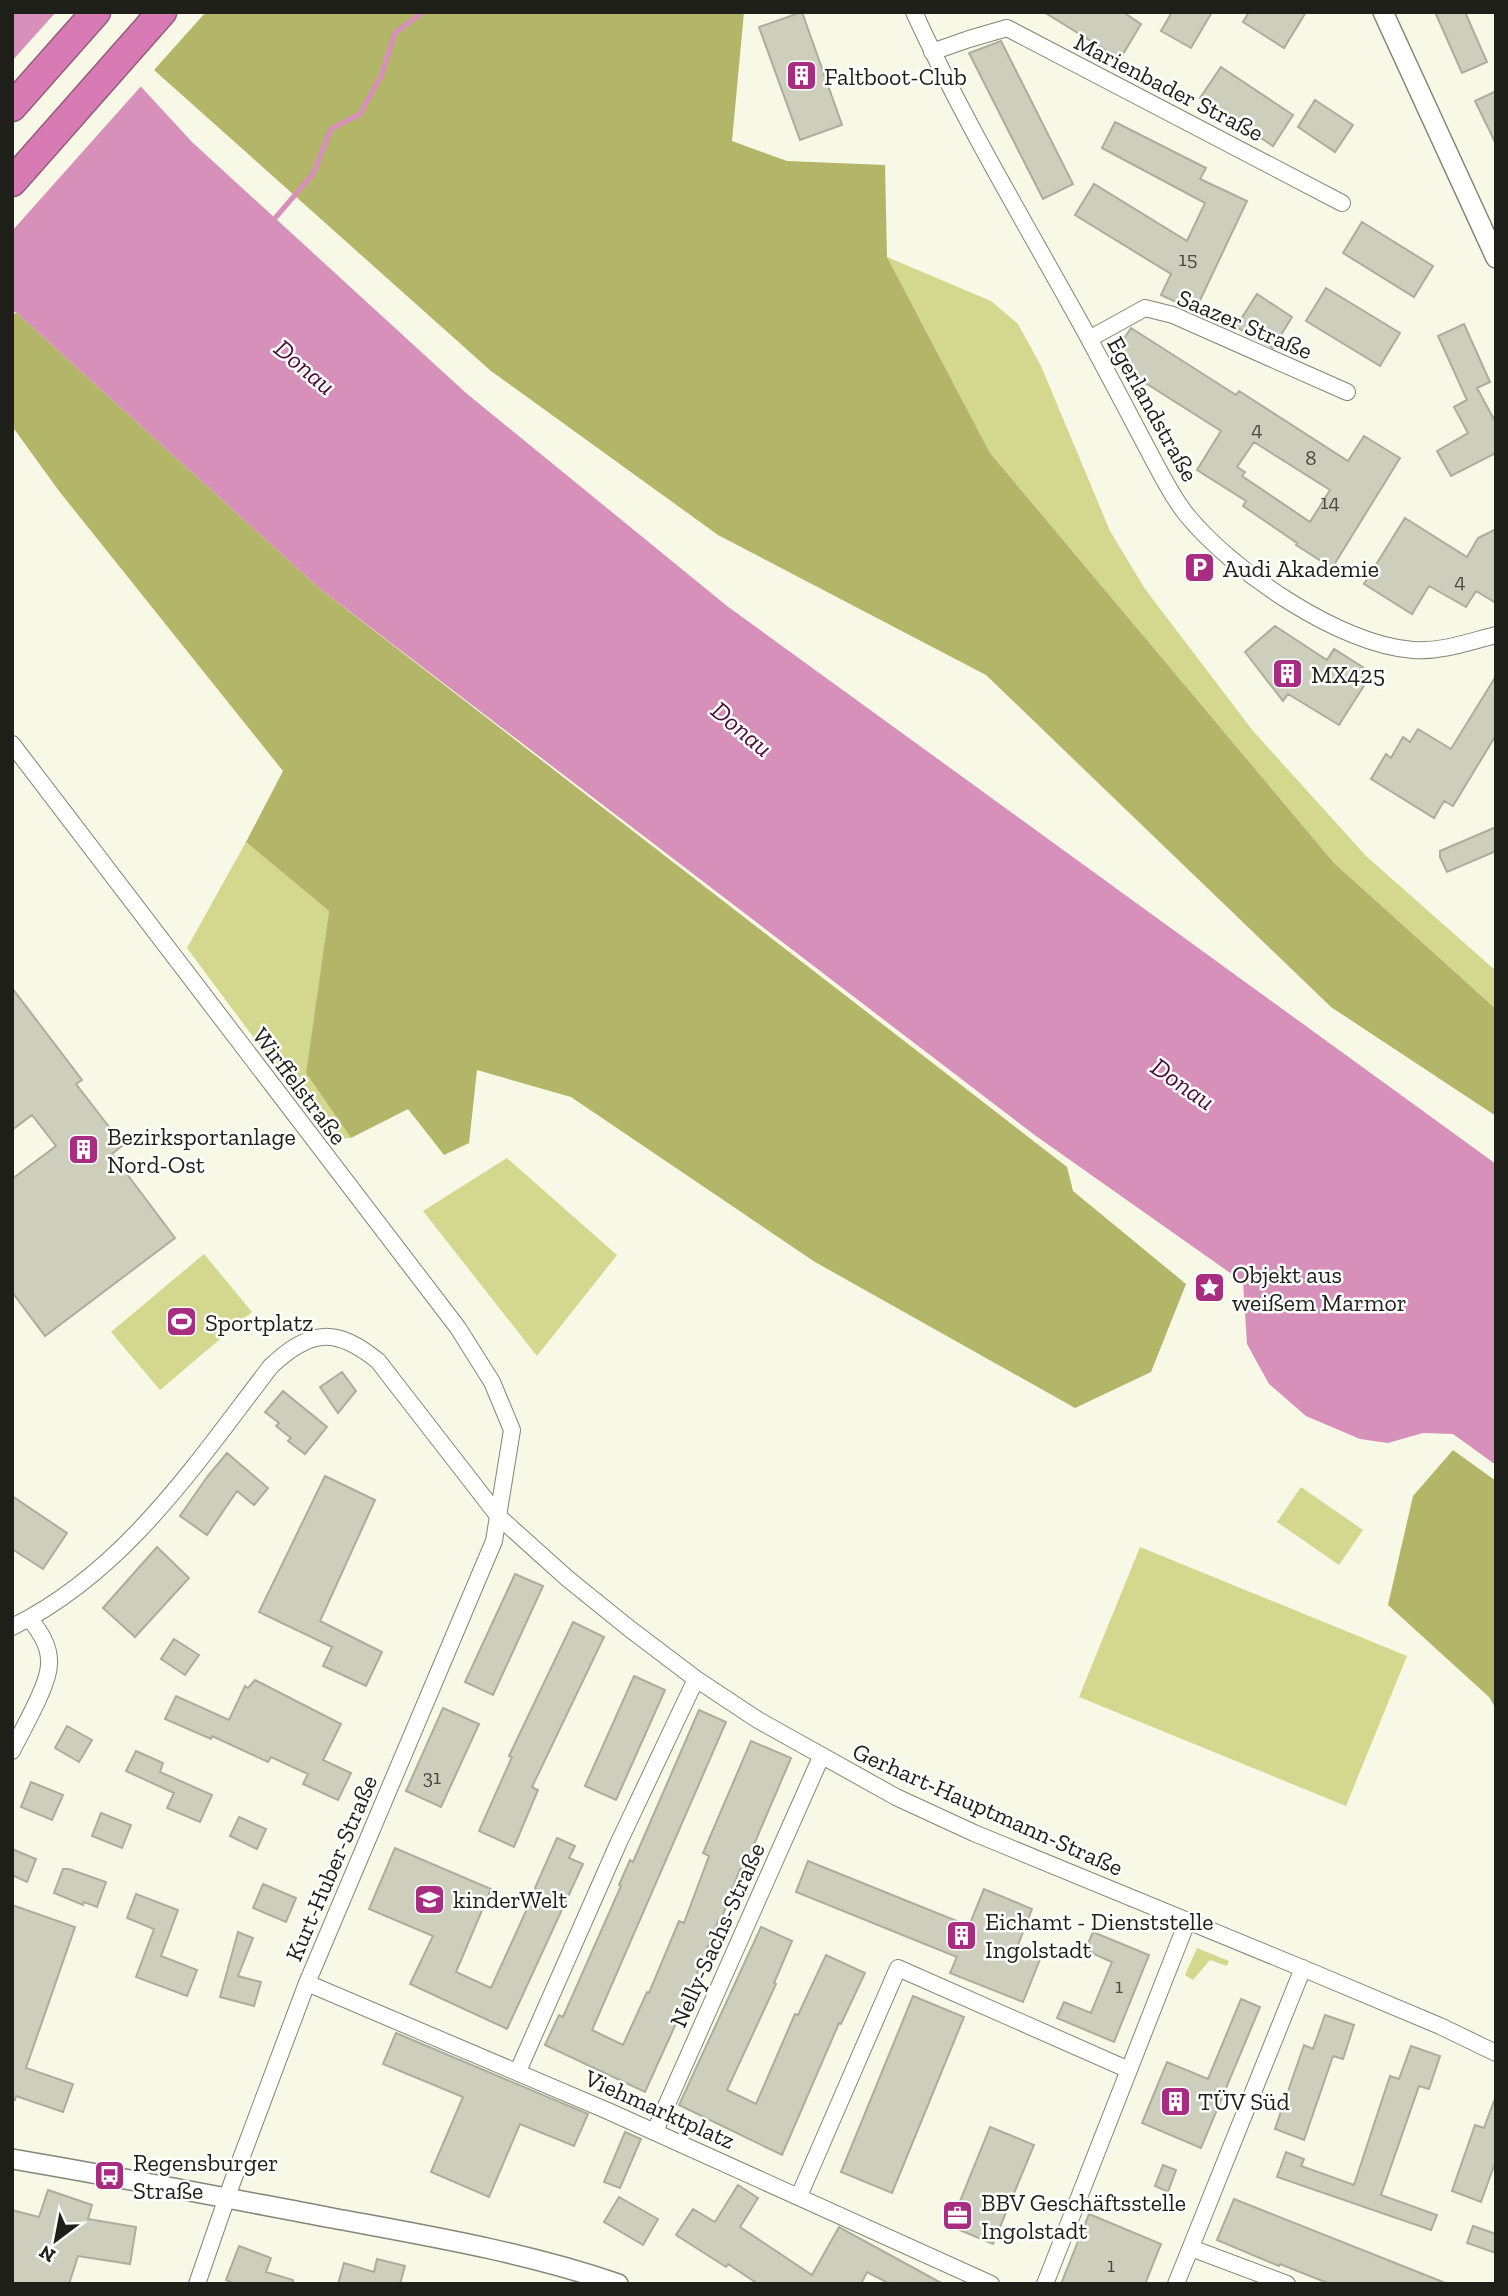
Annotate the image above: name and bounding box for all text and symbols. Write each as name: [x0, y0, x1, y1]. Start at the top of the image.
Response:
street label: Marienbader Straße: [1069, 27, 1269, 147]
building icon: Faltboot-Club: [784, 59, 818, 93]
place label: Faltboot-Club: [824, 62, 967, 91]
house number: 15: [1179, 246, 1197, 271]
street label: Saazer Straße: [1173, 283, 1317, 365]
street label: Egerlandstraße: [1101, 331, 1205, 487]
water label: Donau: [268, 332, 342, 402]
house number: 4: [1251, 416, 1263, 441]
house number: 8: [1305, 445, 1317, 470]
house number: 14: [1320, 489, 1340, 514]
parking icon: Audi Akademie: [1183, 551, 1217, 585]
place label: Audi Akademie: [1223, 554, 1379, 583]
house number: 4: [1454, 568, 1466, 593]
building icon: MX425: [1271, 657, 1305, 691]
place label: MX425: [1311, 660, 1385, 689]
water label: Donau: [705, 694, 779, 764]
street label: Wirffelstraße: [247, 1022, 353, 1150]
water label: Donau: [1145, 1051, 1221, 1117]
place label: Bezirksportanlage Nord-Ost: [107, 1122, 296, 1179]
building icon: Bezirksportanlage Nord-Ost: [67, 1133, 101, 1167]
place label: Objekt aus weißem Marmor: [1232, 1260, 1407, 1317]
place icon: Objekt aus weißem Marmor: [1192, 1271, 1226, 1305]
sports icon: Sportplatz: [165, 1305, 199, 1339]
place label: Sportplatz: [205, 1308, 314, 1337]
street label: Gerhart-Hauptmann-Straße: [848, 1736, 1128, 1882]
house number: 31: [423, 1764, 441, 1789]
street label: Kurt-Huber-Straße: [279, 1771, 383, 1965]
street label: Nelly-Sachs-Straße: [663, 1838, 771, 2032]
school or university icon: kinderWelt: [413, 1882, 447, 1916]
place label: kinderWelt: [453, 1885, 568, 1914]
place label: Eichamt - Dienststelle Ingolstadt: [985, 1907, 1214, 1964]
building icon: Eichamt - Dienststelle Ingolstadt: [945, 1918, 979, 1952]
house number: 1: [1115, 1973, 1123, 1998]
street label: Viehmarktplatz: [579, 2063, 740, 2155]
building icon: TÜV Süd: [1158, 2084, 1192, 2118]
place label: TÜV Süd: [1198, 2087, 1290, 2116]
place label: Regensburger Straße: [133, 2148, 278, 2205]
bus stop icon: Regensburger Straße: [93, 2159, 127, 2193]
place label: BBV Geschäftsstelle Ingolstadt: [981, 2188, 1186, 2245]
office icon: BBV Geschäftsstelle Ingolstadt: [941, 2199, 975, 2233]
north arrow: [21, 2205, 91, 2275]
text: N: [35, 2240, 59, 2268]
house number: 1: [1107, 2252, 1115, 2277]

